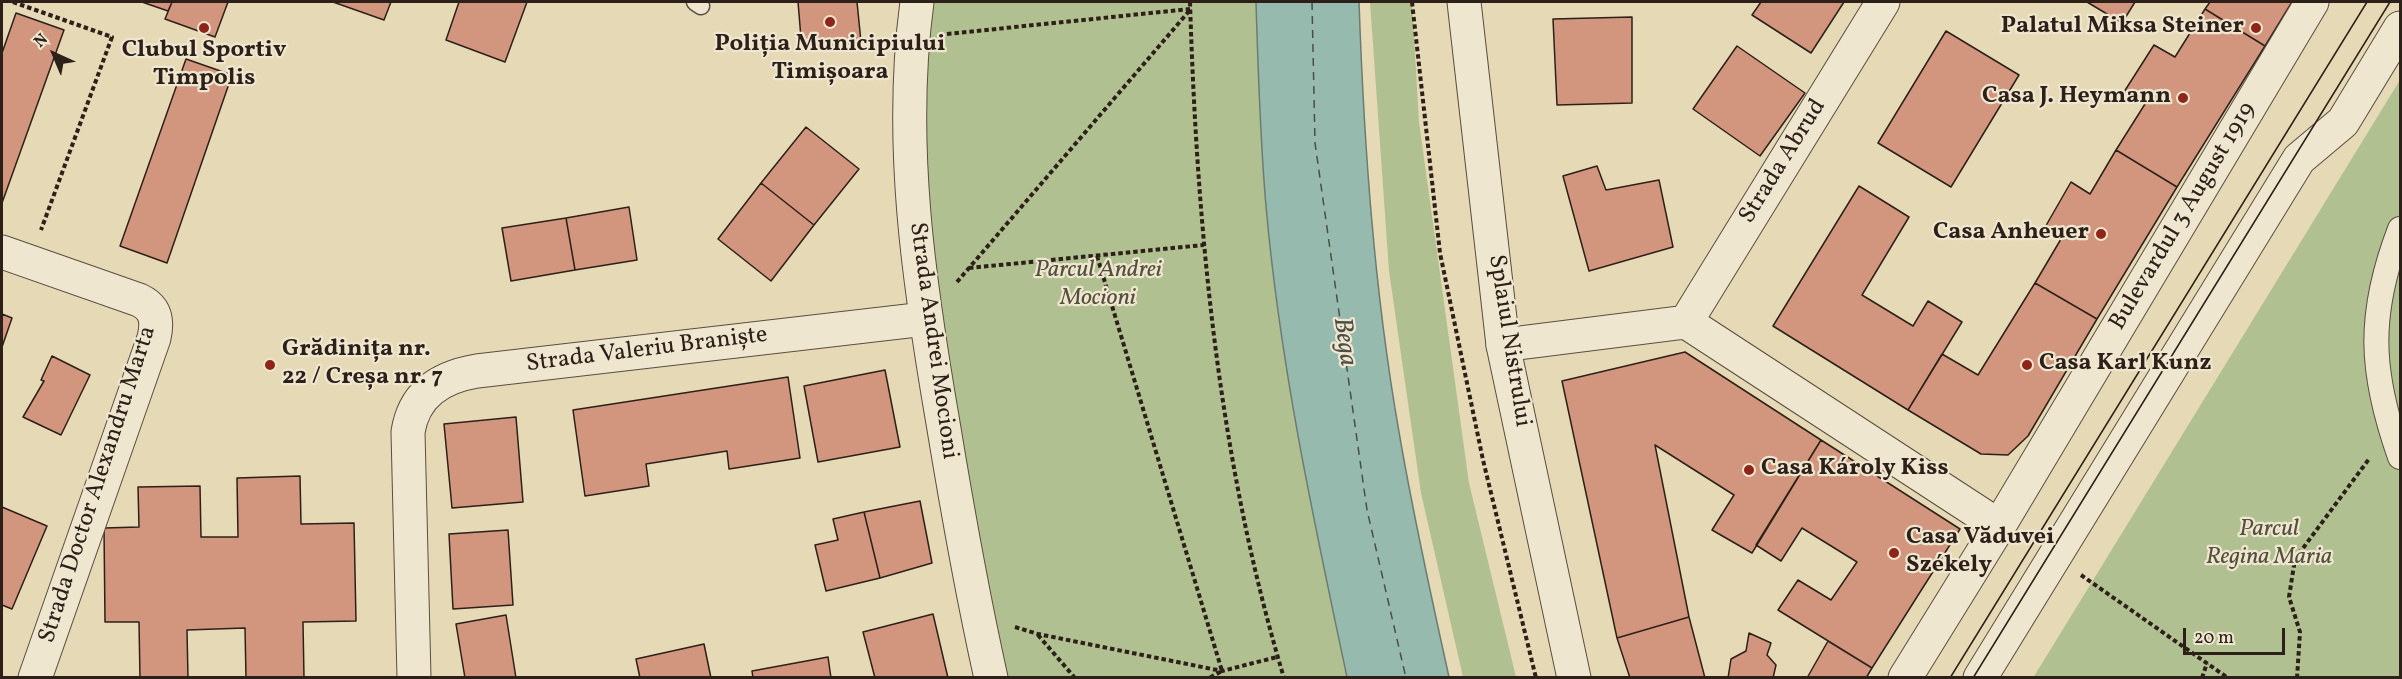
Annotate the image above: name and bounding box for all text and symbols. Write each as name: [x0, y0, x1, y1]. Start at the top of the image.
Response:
place label: Palatul Miksa Steiner: [2001, 14, 2244, 42]
marker: Poliția Municipiului Timișoara: [823, 15, 837, 29]
marker: Clubul Sportiv Timpolis: [197, 21, 211, 35]
marker: Palatul Miksa Steiner: [2249, 21, 2263, 35]
north arrow: [24, 24, 84, 84]
text: N: [30, 29, 53, 53]
place label: Poliția Municipiului Timișoara: [715, 32, 945, 88]
place label: Clubul Sportiv Timpolis: [122, 38, 286, 94]
place label: Casa J. Heymann: [1982, 84, 2171, 112]
marker: Casa J. Heymann: [2176, 91, 2190, 105]
street label: Strada Abrud: [1734, 95, 1834, 229]
street label: Bulevardul 3 August 1919: [2105, 98, 2263, 336]
place label: Casa Anheuer: [1933, 220, 2089, 248]
street label: Strada Andrei Mocioni: [901, 221, 963, 461]
marker: Casa Anheuer: [2094, 227, 2108, 241]
street label: Splaiul Nistrului: [1480, 253, 1536, 429]
park label: Parcul Andrei Mocioni: [1034, 258, 1162, 314]
water label: Bega: [1324, 316, 1362, 368]
street label: Strada Valeriu Braniște: [525, 322, 769, 380]
street label: Strada Doctor Alexandru Marta: [34, 323, 164, 647]
place label: Grădinița nr. 22 / Creșa nr. 7: [282, 337, 443, 393]
place label: Casa Karl Kunz: [2039, 351, 2211, 379]
marker: Grădinița nr. 22 / Creșa nr. 7: [263, 358, 277, 372]
marker: Casa Karl Kunz: [2020, 358, 2034, 372]
place label: Casa Károly Kiss: [1761, 456, 1948, 484]
marker: Casa Károly Kiss: [1742, 463, 1756, 477]
park label: Parcul Regina Maria: [2206, 517, 2332, 573]
place label: Casa Văduvei Székely: [1906, 525, 2055, 581]
marker: Casa Văduvei Székely: [1887, 546, 1901, 560]
scale bar: [2186, 616, 2288, 654]
text: 20 m: [2194, 626, 2234, 651]

